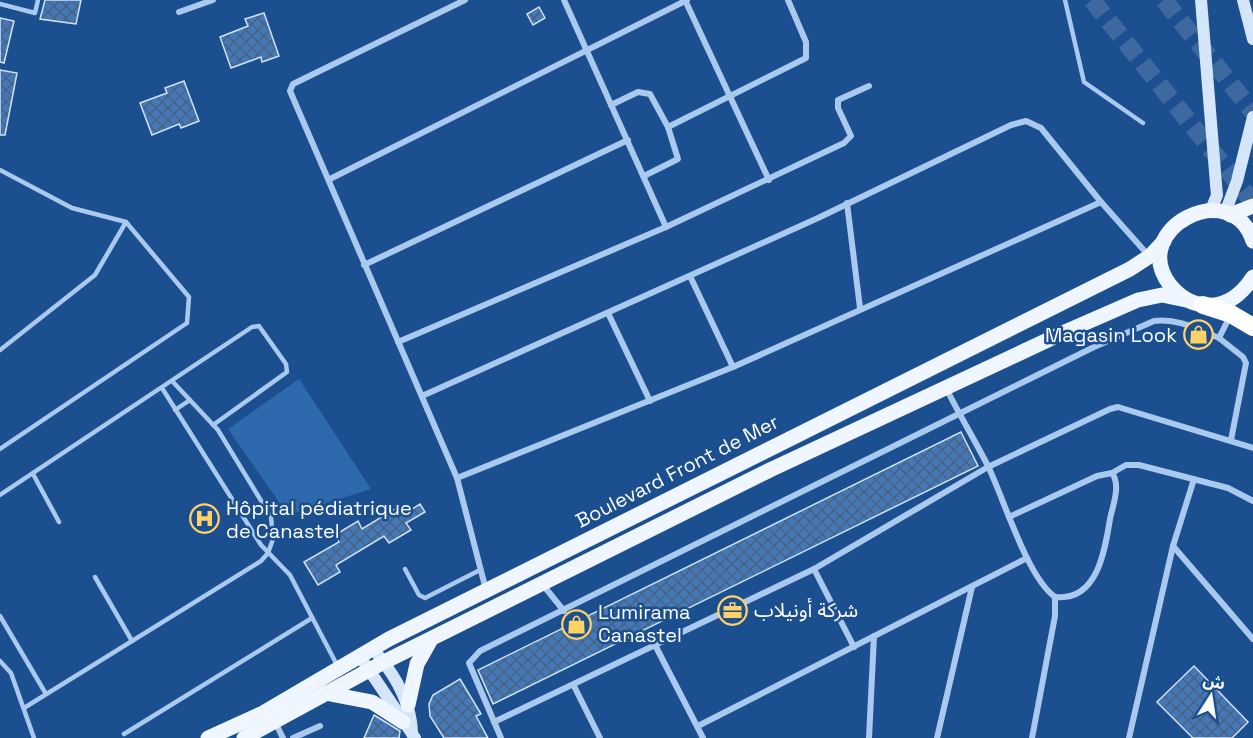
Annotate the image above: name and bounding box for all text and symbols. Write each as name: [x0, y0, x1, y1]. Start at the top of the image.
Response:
shop icon: Magasin Look: [1182, 319, 1214, 351]
place label: Magasin Look: [1045, 322, 1177, 348]
street label: Boulevard Front de Mer: [571, 408, 783, 534]
place label: Hôpital pédiatrique de Canastel: [226, 495, 412, 544]
hospital icon: Hôpital pédiatrique de Canastel: [189, 503, 221, 535]
office icon: شركة أونيلاب: [717, 594, 749, 626]
place label: شركة أونيلاب: [754, 597, 858, 623]
place label: Lumirama Canastel: [598, 599, 691, 648]
shop icon: Lumirama Canastel: [561, 608, 593, 640]
north arrow: [1181, 666, 1241, 726]
text: ش: [1201, 669, 1227, 694]

